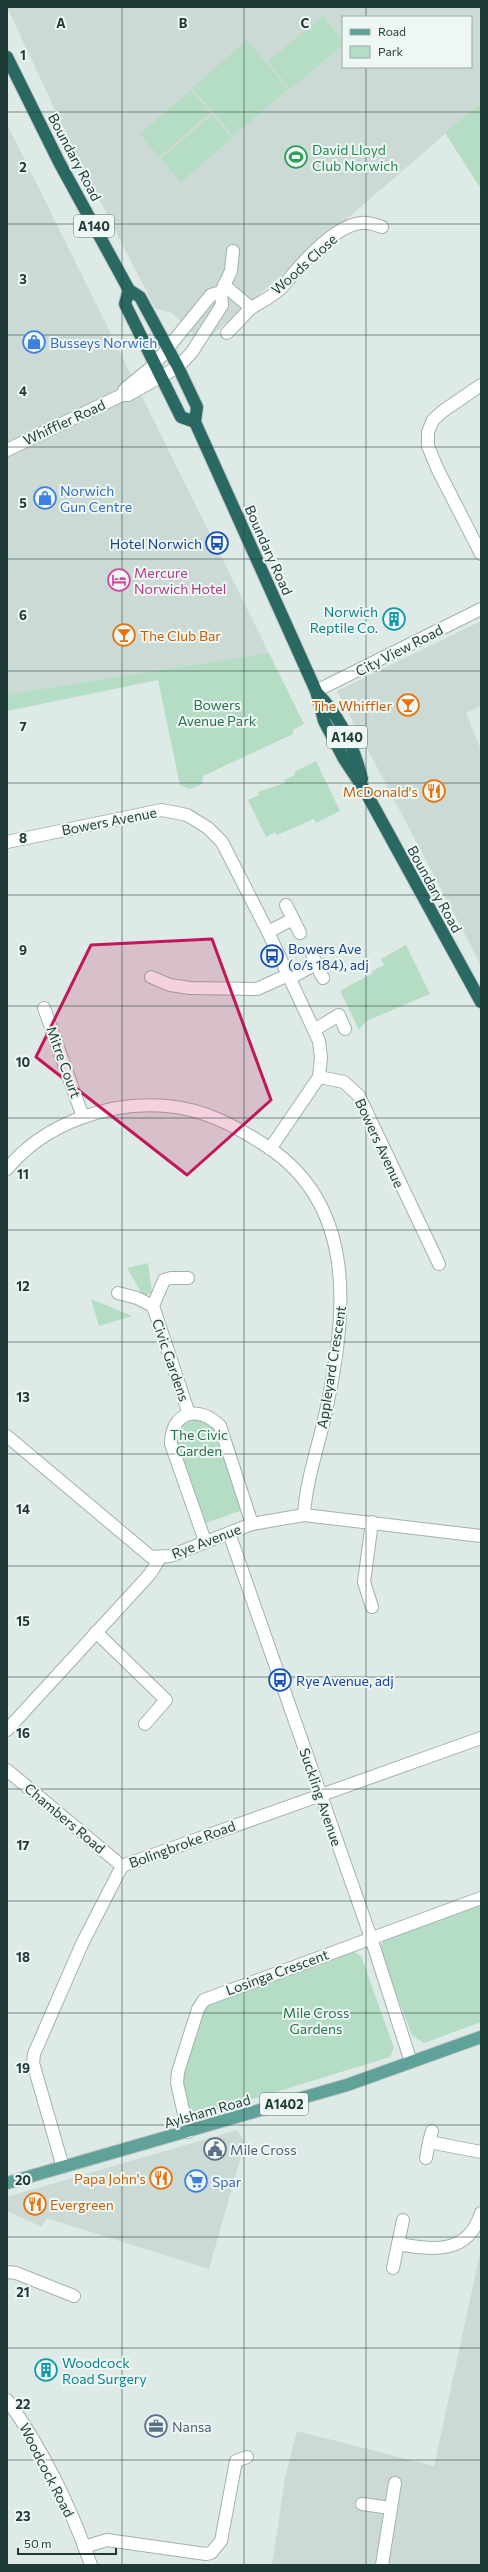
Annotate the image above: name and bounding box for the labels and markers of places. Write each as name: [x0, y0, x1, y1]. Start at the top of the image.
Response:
place label: David Lloyd Club Norwich: [312, 141, 398, 174]
sports icon: David Lloyd Club Norwich: [283, 144, 309, 170]
shop icon: Busseys Norwich: [21, 329, 47, 355]
place label: Busseys Norwich: [50, 334, 157, 351]
place label: Norwich Gun Centre: [60, 482, 132, 515]
shop icon: Norwich Gun Centre: [32, 485, 58, 511]
bus stop icon: Hotel Norwich: [204, 530, 230, 556]
place label: Hotel Norwich: [110, 535, 202, 552]
place label: Mercure Norwich Hotel: [134, 564, 226, 597]
hotel icon: Mercure Norwich Hotel: [106, 567, 132, 593]
place label: Norwich Reptile Co.: [310, 603, 378, 636]
building icon: Norwich Reptile Co.: [381, 606, 407, 632]
bar icon: The Club Bar: [111, 622, 137, 648]
place label: The Club Bar: [140, 627, 221, 644]
bar icon: The Whiffler: [395, 692, 421, 718]
place label: The Whiffler: [312, 697, 392, 714]
restaurant icon: McDonald's: [421, 778, 447, 804]
place label: McDonald's: [343, 783, 418, 800]
place label: Bowers Ave (o/s 184), adj: [288, 940, 369, 973]
bus stop icon: Bowers Ave (o/s 184), adj: [259, 943, 285, 969]
bus stop icon: Rye Avenue, adj: [267, 1667, 293, 1693]
place label: Rye Avenue, adj: [296, 1672, 394, 1689]
public building icon: Mile Cross: [202, 2136, 228, 2162]
place label: Mile Cross: [230, 2141, 297, 2158]
restaurant icon: Papa John's: [148, 2165, 174, 2191]
supermarket icon: Spar: [183, 2168, 209, 2194]
place label: Papa John's: [74, 2170, 146, 2187]
place label: Spar: [212, 2173, 242, 2190]
restaurant icon: Evergreen: [22, 2191, 48, 2217]
place label: Evergreen: [50, 2196, 114, 2213]
place label: Woodcock Road Surgery: [62, 2354, 147, 2387]
building icon: Woodcock Road Surgery: [33, 2357, 59, 2383]
office icon: Nansa: [143, 2413, 169, 2439]
place label: Nansa: [172, 2418, 212, 2435]

